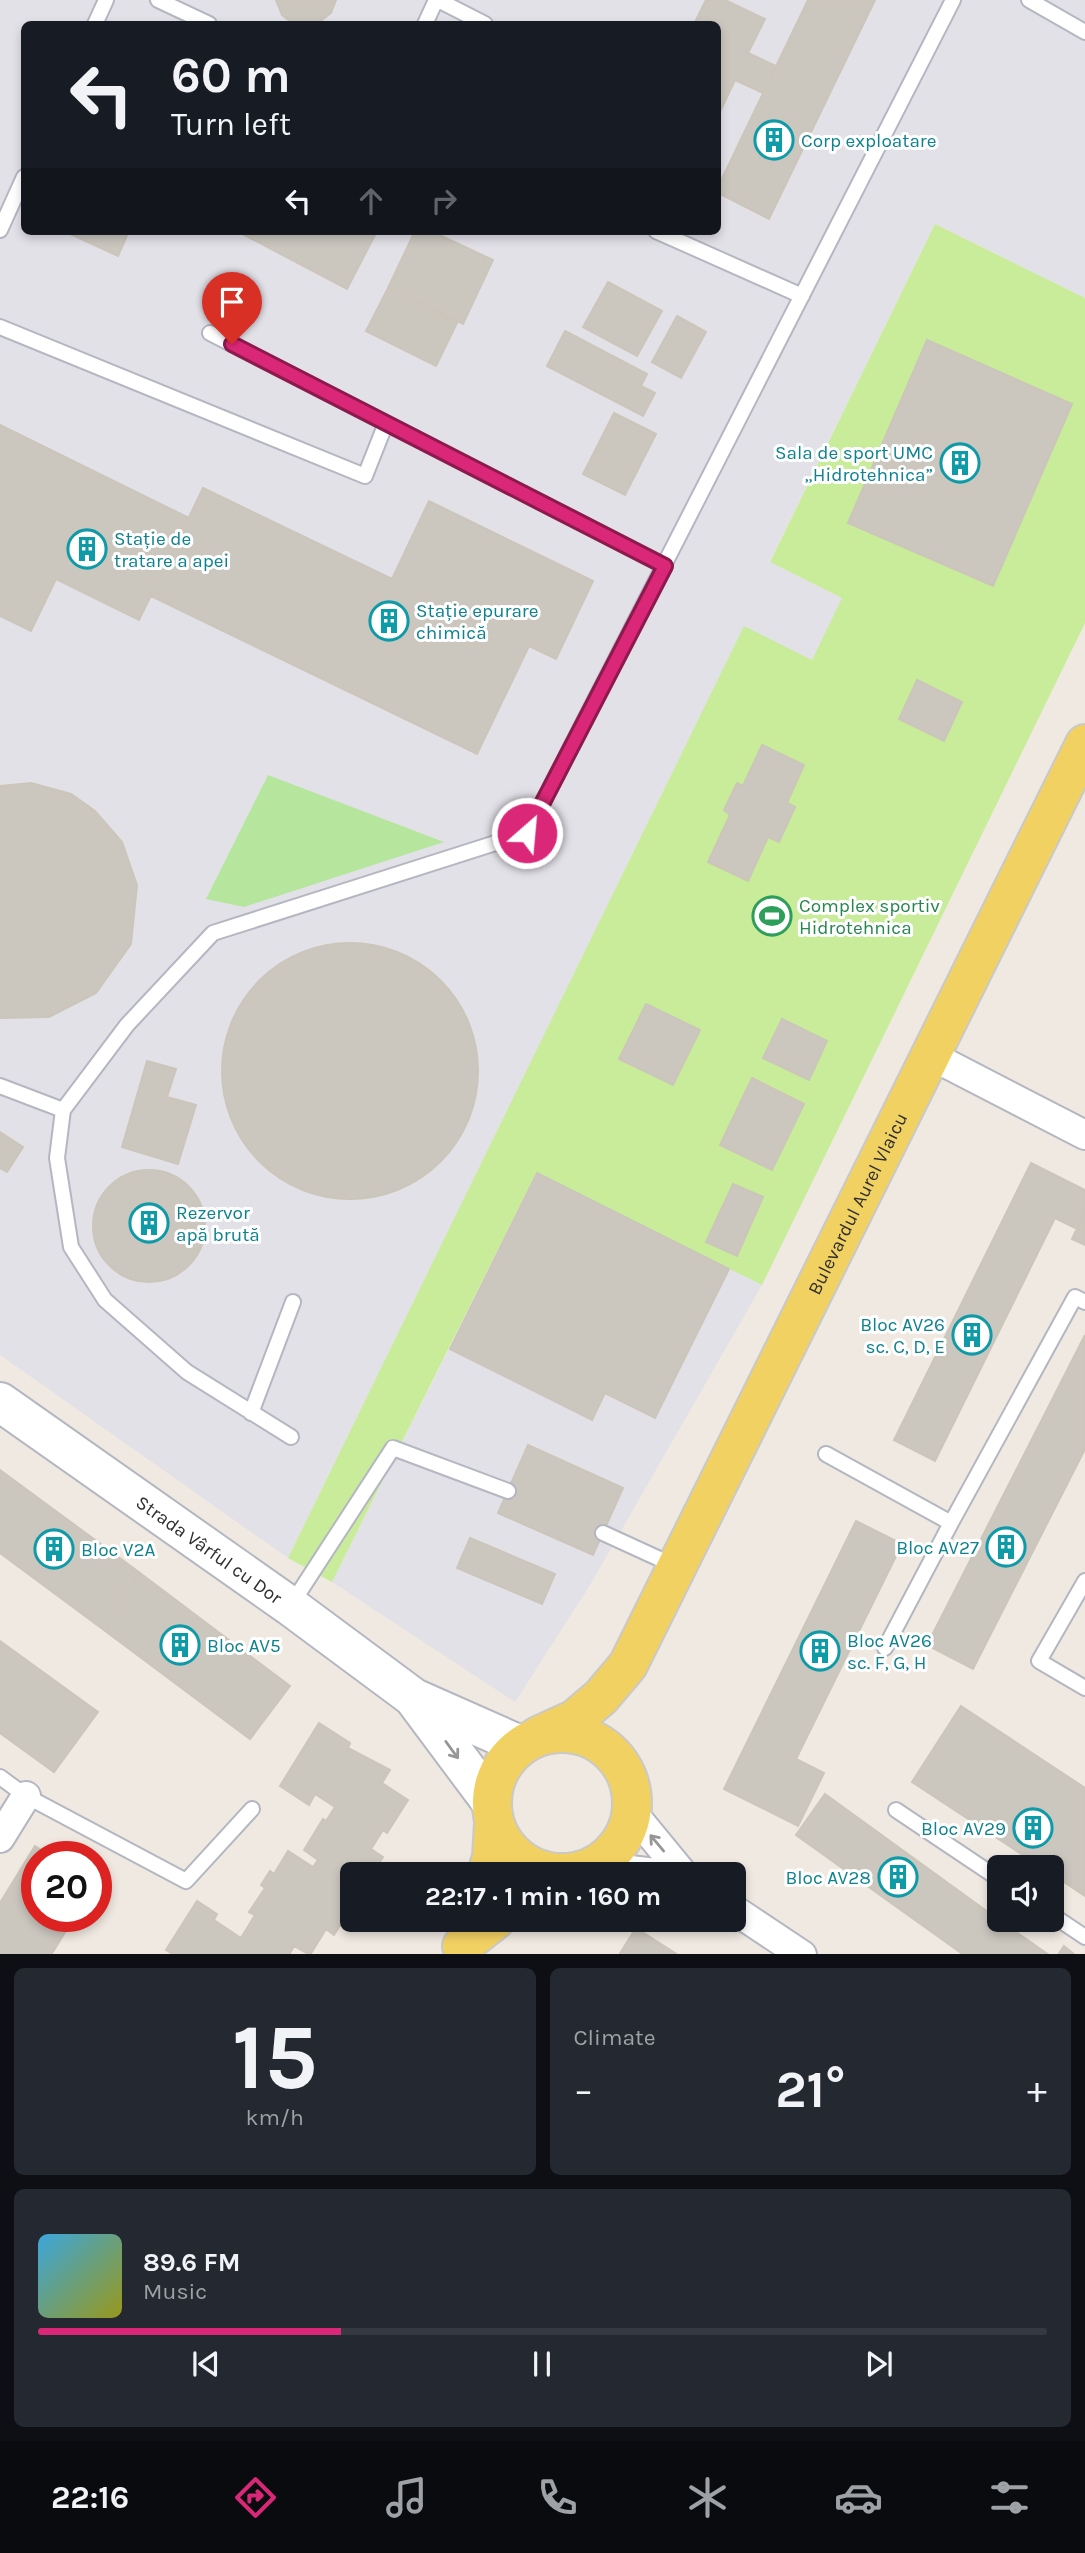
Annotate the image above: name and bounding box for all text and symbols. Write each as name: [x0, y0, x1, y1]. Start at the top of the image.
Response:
text: 60 m: [171, 47, 291, 104]
icon: left: [56, 49, 147, 140]
text: Turn left: [171, 106, 291, 143]
building icon: Corp exploatare: [753, 119, 795, 161]
place label: Corp exploatare: [801, 130, 937, 152]
icon: left: [279, 182, 317, 220]
icon: ahead: [352, 182, 390, 220]
icon: right: [425, 182, 463, 220]
pin: [202, 272, 262, 344]
icon: arrive: [213, 283, 251, 321]
place label: Sala de sport UMC „Hidrotehnica”: [775, 442, 933, 486]
building icon: Sala de sport UMC „Hidrotehnica”: [939, 442, 981, 484]
building icon: Stație de tratare a apei: [66, 528, 108, 570]
place label: Stație de tratare a apei: [114, 528, 229, 572]
building icon: Stație epurare chimică: [368, 600, 410, 642]
place label: Stație epurare chimică: [416, 600, 538, 644]
position arrow: [490, 796, 564, 870]
sports icon: Complex sportiv Hidrotehnica: [751, 895, 793, 937]
place label: Complex sportiv Hidrotehnica: [799, 895, 940, 939]
street label: Bulevardul Aurel Vlaicu: [804, 1109, 912, 1298]
building icon: Rezervor apă brută: [128, 1202, 170, 1244]
place label: Rezervor apă brută: [176, 1202, 260, 1246]
place label: Bloc AV26 sc. C, D, E: [860, 1314, 945, 1358]
building icon: Bloc AV26 sc. C, D, E: [951, 1314, 993, 1356]
street label: Strada Vârful cu Dor: [132, 1491, 286, 1609]
building icon: Bloc AV27: [985, 1526, 1027, 1568]
building icon: Bloc V2A: [33, 1528, 75, 1570]
place label: Bloc AV27: [896, 1537, 979, 1559]
place label: Bloc V2A: [81, 1539, 156, 1561]
building icon: Bloc AV5: [159, 1624, 201, 1666]
building icon: Bloc AV26 sc. F, G, H: [799, 1630, 841, 1672]
place label: Bloc AV26 sc. F, G, H: [847, 1630, 932, 1674]
place label: Bloc AV5: [207, 1635, 281, 1657]
one-way arrow: [445, 1740, 460, 1759]
building icon: Bloc AV29: [1012, 1807, 1054, 1849]
place label: Bloc AV29: [921, 1818, 1006, 1840]
one-way arrow: [650, 1835, 665, 1853]
speed limit sign: 20: [21, 1841, 112, 1932]
map controls: [987, 1855, 1064, 1932]
button: sound: [987, 1855, 1064, 1932]
building icon: Bloc AV28: [877, 1856, 919, 1898]
place label: Bloc AV28: [785, 1867, 871, 1889]
text: 22:17 · 1 min · 160 m: [425, 1881, 661, 1912]
text: 15: [232, 2005, 317, 2111]
text: Climate: [574, 2024, 656, 2051]
text: 21°: [775, 2059, 845, 2120]
text: −: [574, 2068, 593, 2113]
text: +: [1027, 2068, 1047, 2113]
text: km/h: [246, 2104, 304, 2131]
text: 89.6 FM: [143, 2247, 241, 2278]
text: Music: [143, 2278, 207, 2305]
icon: previous: [187, 2345, 225, 2383]
icon: pause: [523, 2345, 561, 2383]
icon: next: [860, 2345, 898, 2383]
icon: directions: [231, 2473, 280, 2522]
icon: music: [382, 2473, 431, 2522]
icon: phone: [533, 2473, 582, 2522]
icon: climate: [683, 2473, 732, 2522]
icon: car: [834, 2473, 883, 2522]
icon: filters: [985, 2473, 1034, 2522]
text: 22:16: [51, 2479, 129, 2516]

